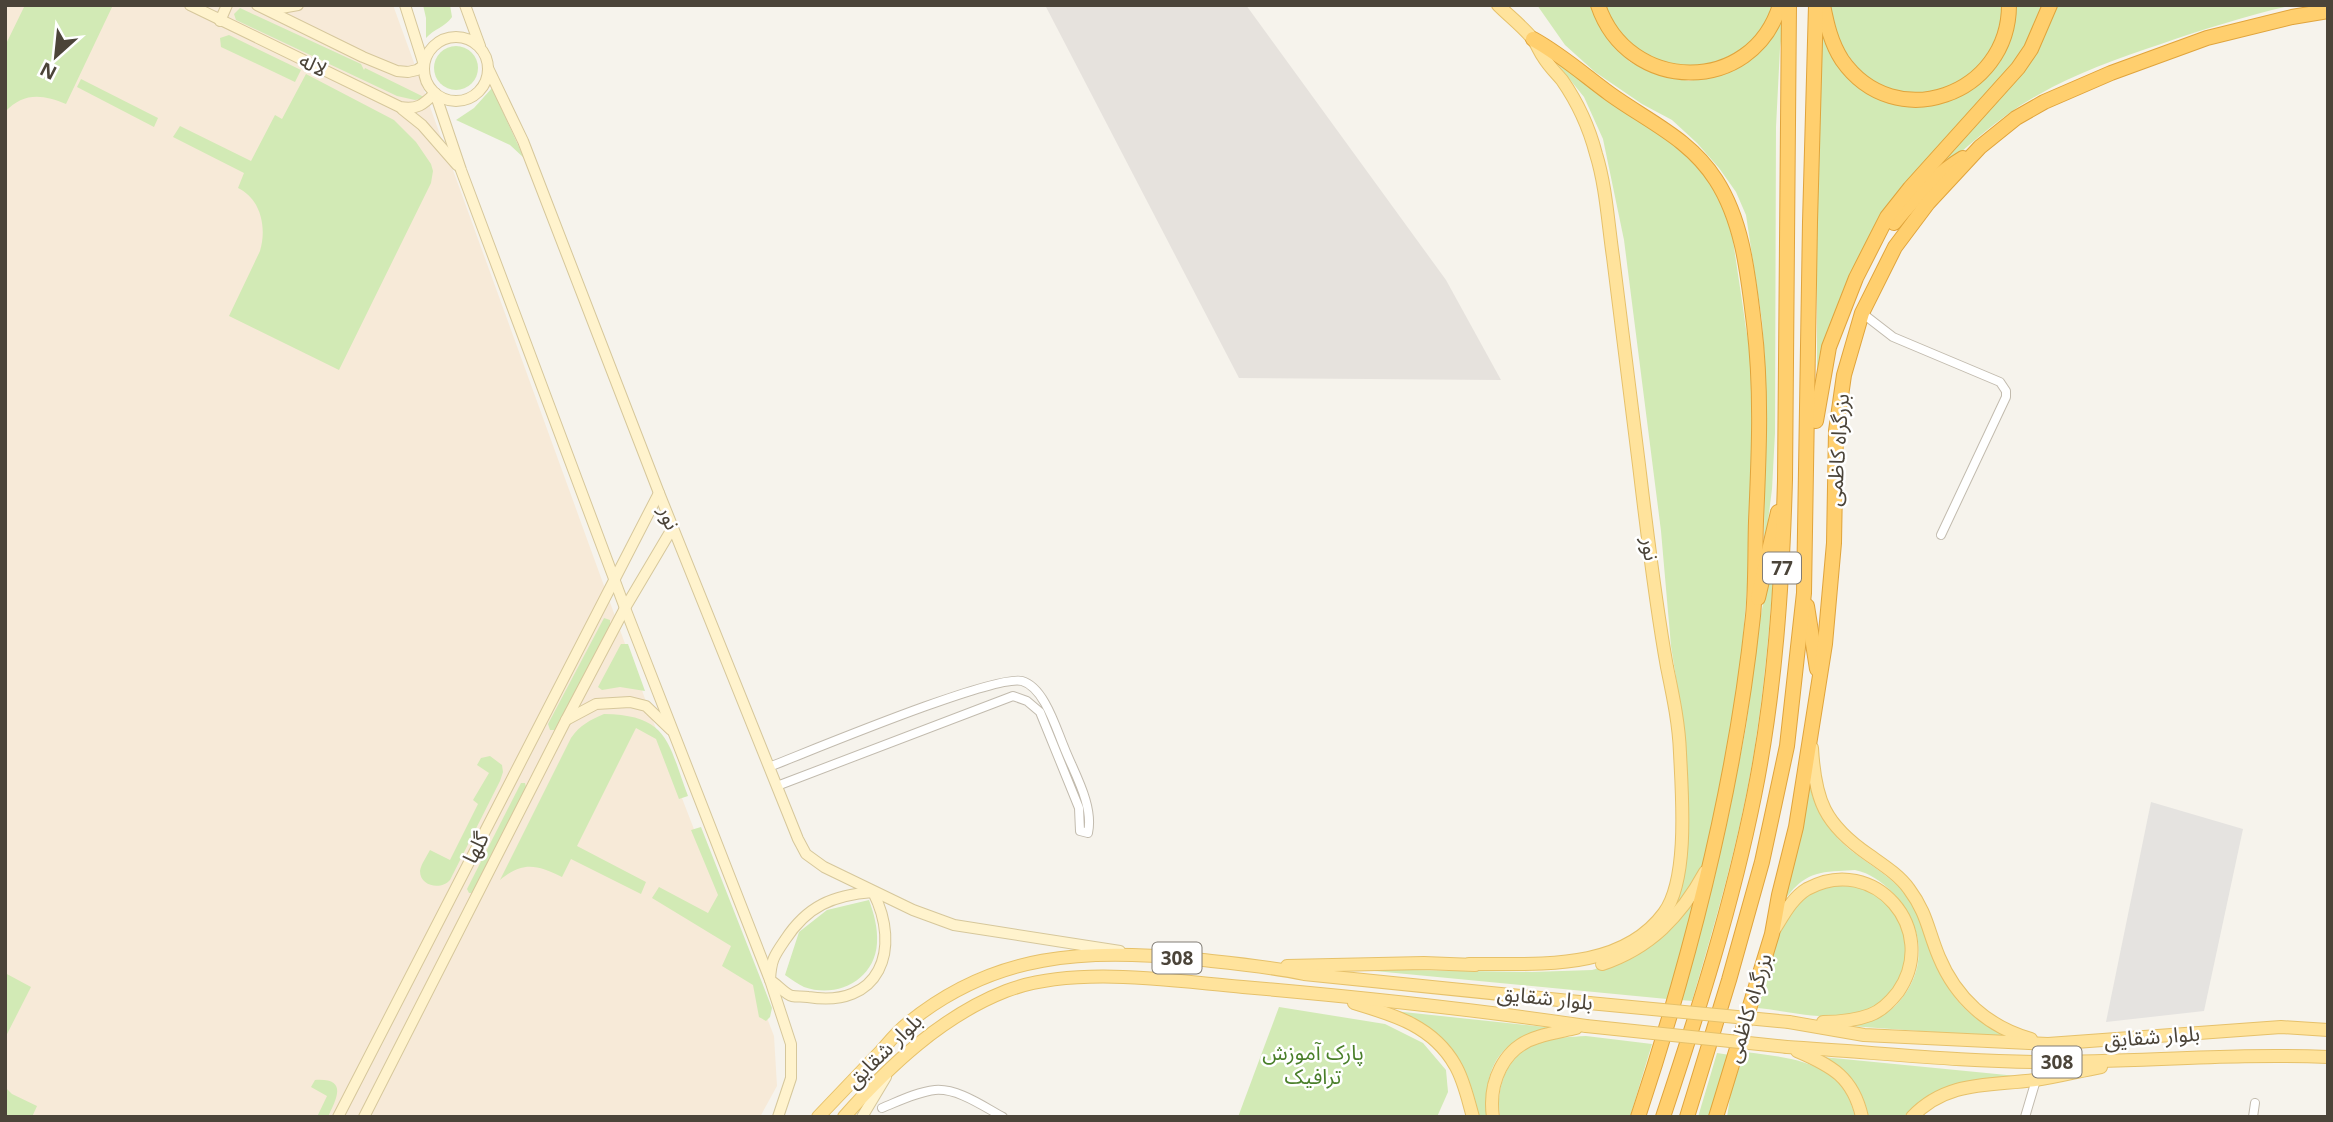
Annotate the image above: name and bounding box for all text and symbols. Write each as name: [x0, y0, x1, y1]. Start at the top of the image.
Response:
north arrow: [21, 21, 91, 91]
street label: لاله: [295, 45, 332, 83]
text: N: [35, 56, 61, 86]
street label: بزرگراه کاظمی: [1819, 393, 1855, 507]
street label: نور: [652, 501, 687, 534]
street label: نور: [1635, 534, 1666, 562]
road number: 77: [1763, 552, 1801, 583]
street label: گلها: [455, 827, 495, 868]
road number: 308: [1152, 942, 1202, 974]
street label: بزرگراه کاظمی: [1718, 950, 1778, 1066]
street label: بلوار شقایق: [1496, 978, 1594, 1016]
street label: بلوار شقایق: [839, 1007, 928, 1094]
street label: بلوار شقایق: [2103, 1019, 2201, 1053]
park label: پارک آموزش ترافیک: [1262, 1038, 1364, 1090]
road number: 308: [2032, 1046, 2082, 1078]

